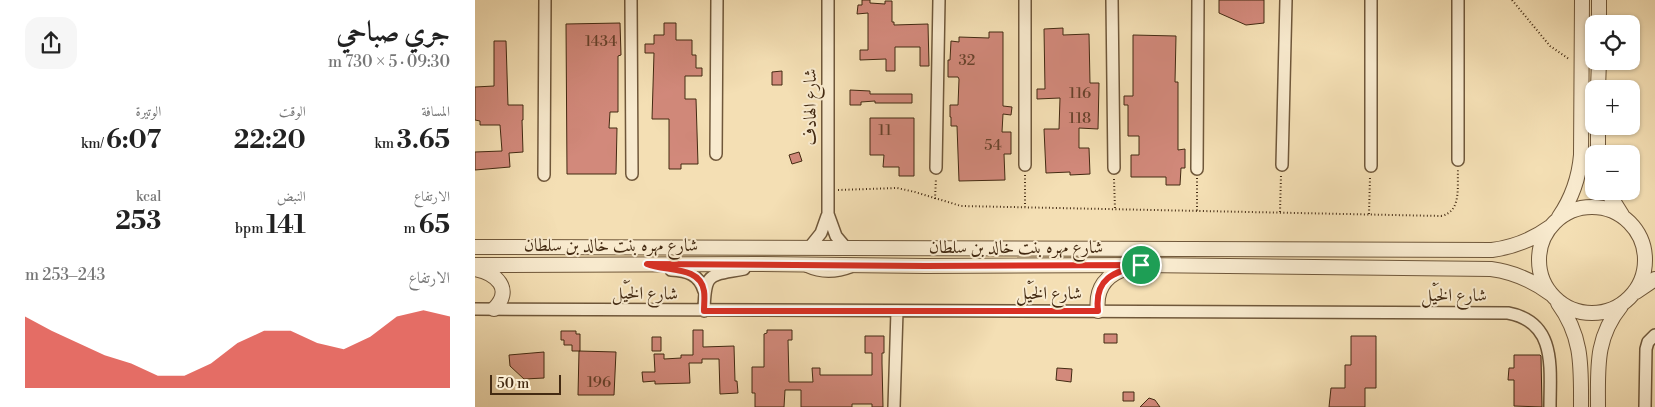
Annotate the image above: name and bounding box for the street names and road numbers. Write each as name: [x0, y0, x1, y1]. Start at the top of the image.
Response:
street label: شارع الهادف: [799, 68, 825, 146]
street label: شارع مهره بنت خالد بن سلطان: [524, 234, 698, 260]
street label: شارع مهره بنت خالد بن سلطان: [929, 236, 1103, 262]
street label: شارع الخَيْل: [612, 278, 678, 309]
street label: شارع الخَيْل: [1016, 279, 1082, 308]
street label: شارع الخَيْل: [1421, 281, 1487, 310]

